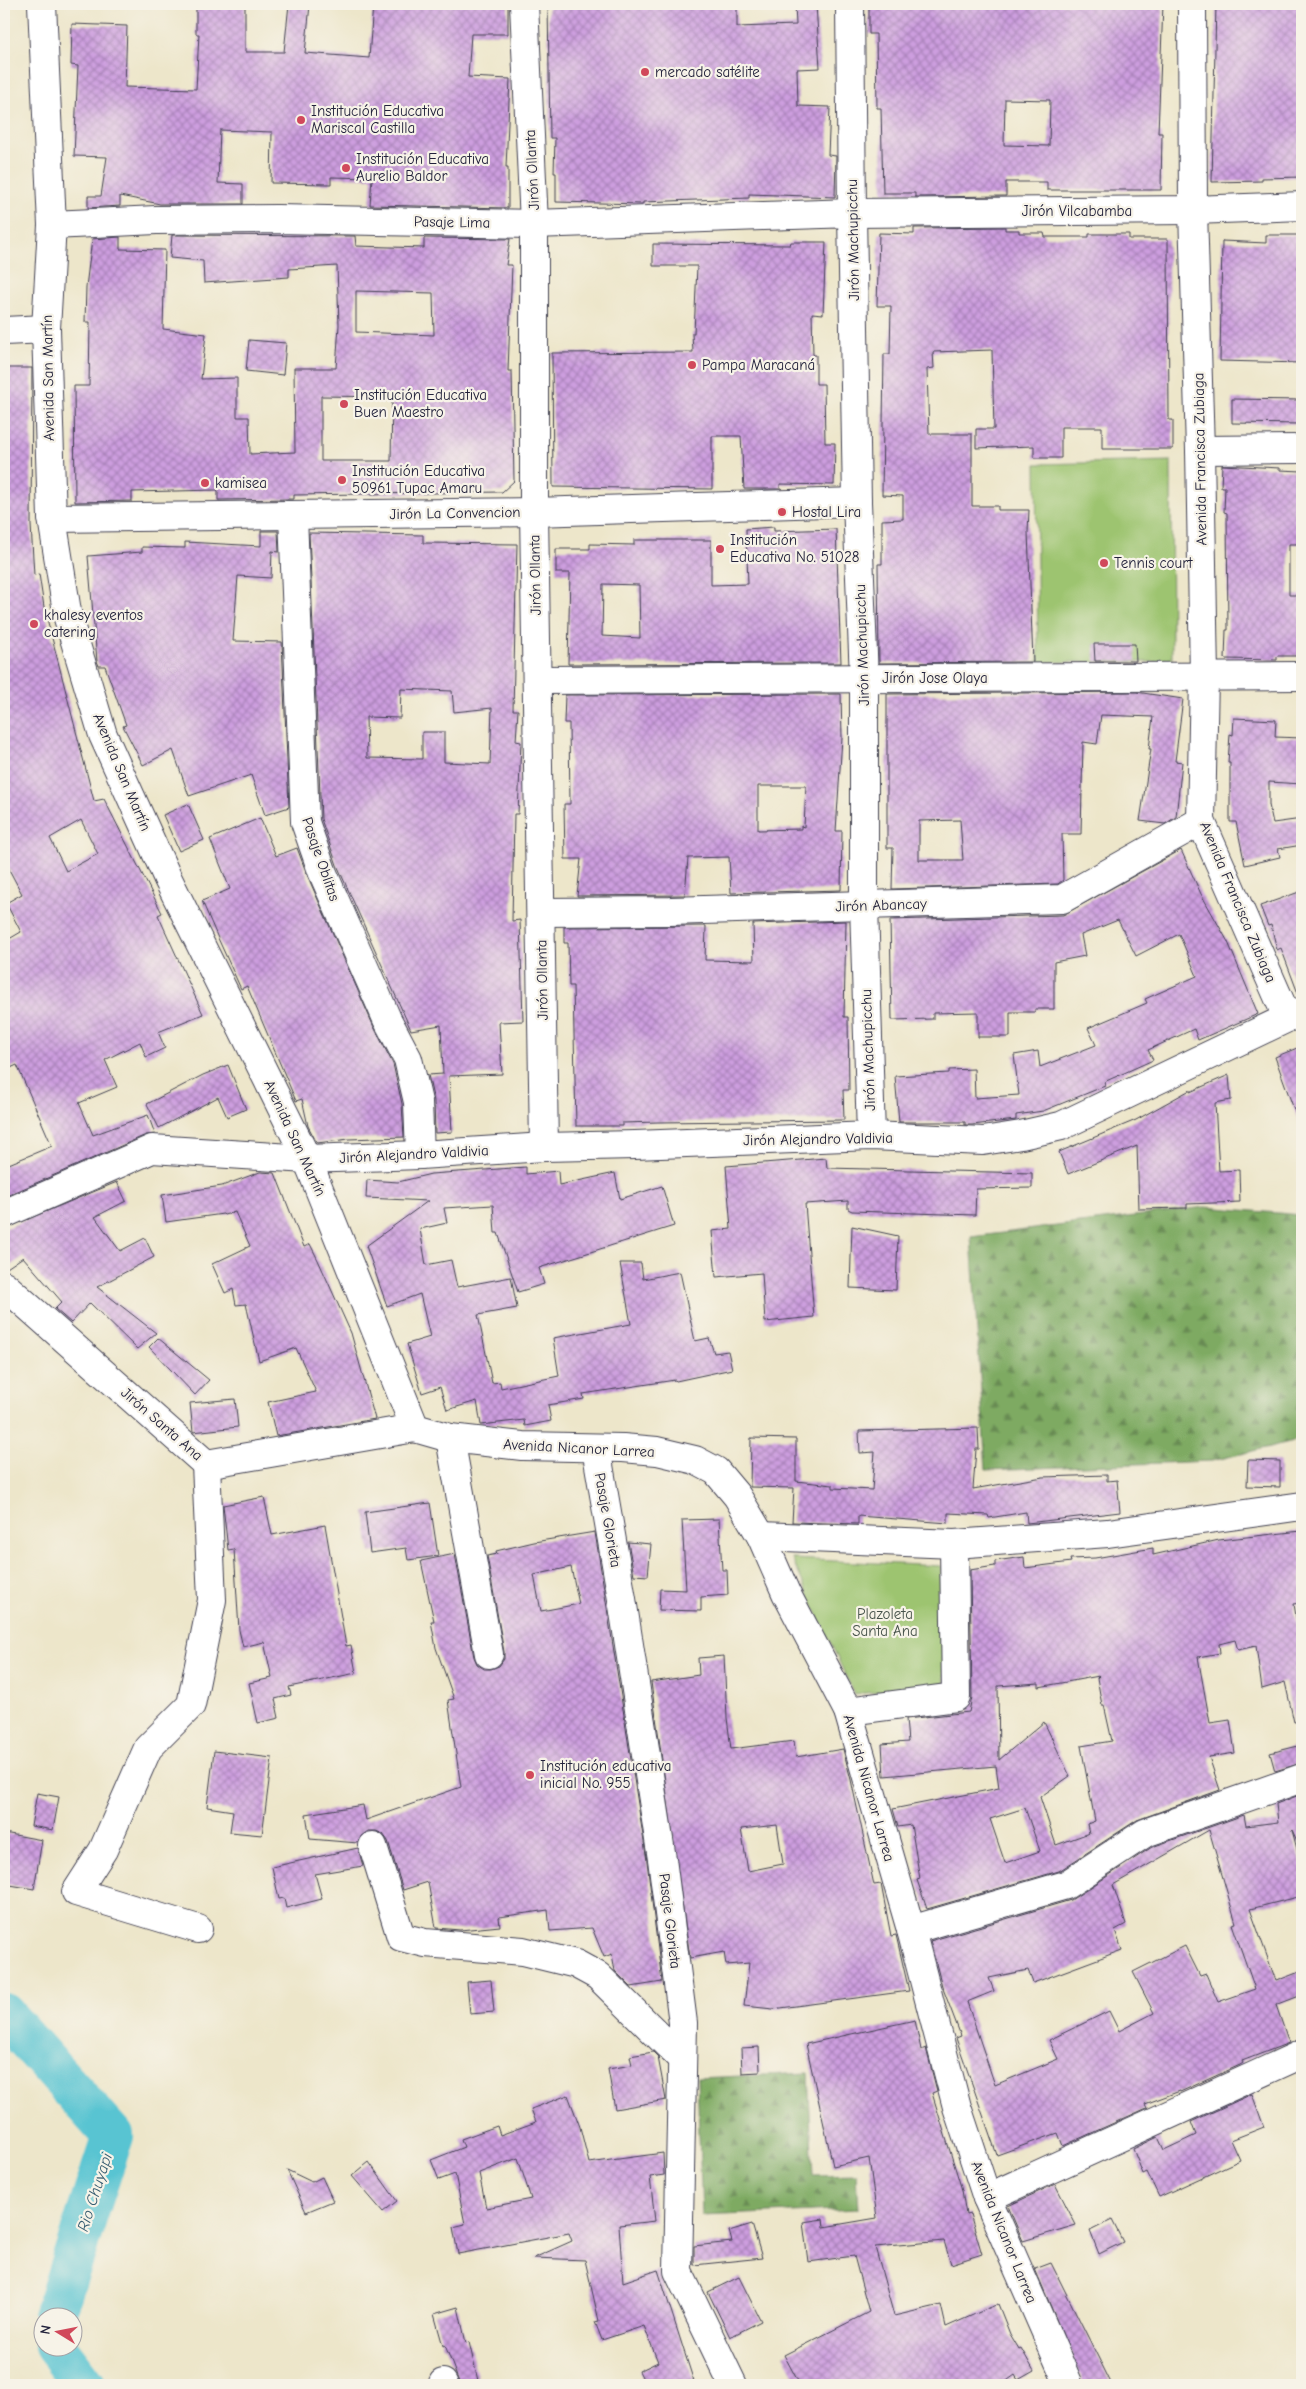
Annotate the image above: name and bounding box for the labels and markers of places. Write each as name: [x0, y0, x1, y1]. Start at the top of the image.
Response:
place label: mercado satélite: [655, 63, 760, 81]
marker: mercado satélite: [639, 66, 651, 78]
place label: Institución Educativa Mariscal Castilla: [311, 102, 444, 137]
marker: Institución Educativa Mariscal Castilla: [295, 114, 307, 126]
place label: Institución Educativa Aurelio Baldor: [356, 150, 489, 185]
marker: Institución Educativa Aurelio Baldor: [340, 162, 352, 174]
place label: Pampa Maracaná: [702, 356, 815, 374]
marker: Pampa Maracaná: [686, 359, 698, 371]
place label: Institución Educativa Buen Maestro: [354, 386, 487, 421]
marker: Institución Educativa Buen Maestro: [338, 398, 350, 410]
place label: Institución Educativa 50961 Tupac Amaru: [352, 462, 485, 497]
place label: kamisea: [215, 474, 267, 492]
marker: Institución Educativa 50961 Tupac Amaru: [336, 474, 348, 486]
marker: kamisea: [199, 477, 211, 489]
place label: Hostal Lira: [792, 503, 861, 521]
marker: Hostal Lira: [776, 506, 788, 518]
place label: Institución Educativa No. 51028: [730, 531, 860, 566]
marker: Institución Educativa No. 51028: [714, 543, 726, 555]
place label: Tennis court: [1114, 554, 1193, 572]
marker: Tennis court: [1098, 557, 1110, 569]
place label: khalesy eventos catering: [44, 606, 143, 641]
marker: khalesy eventos catering: [28, 618, 40, 630]
place label: Institución educativa inicial No. 955: [540, 1757, 671, 1792]
marker: Institución educativa inicial No. 955: [524, 1769, 536, 1781]

